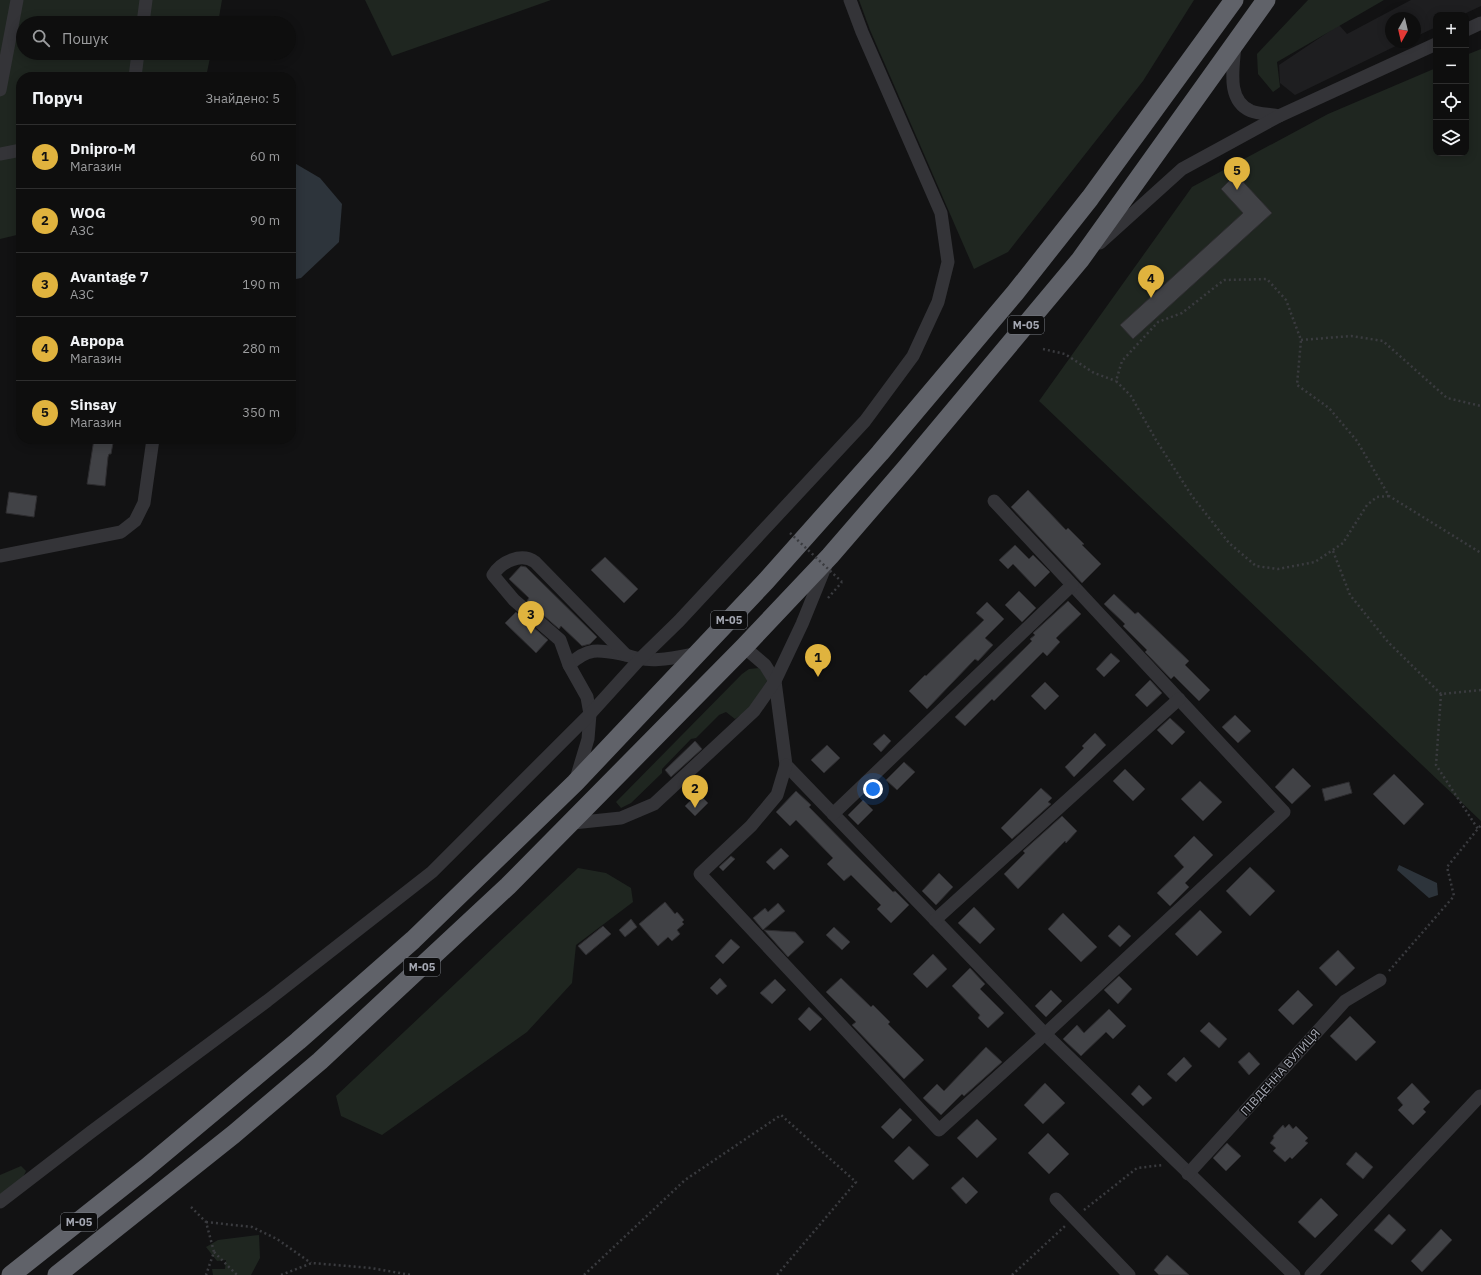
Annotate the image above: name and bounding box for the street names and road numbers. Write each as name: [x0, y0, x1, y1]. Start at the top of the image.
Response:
road number: М-05: [1008, 316, 1044, 334]
road number: М-05: [711, 611, 747, 629]
road number: М-05: [404, 958, 440, 976]
street label: ПІВДЕННА ВУЛИЦЯ: [1237, 1026, 1323, 1118]
road number: М-05: [61, 1213, 97, 1231]

